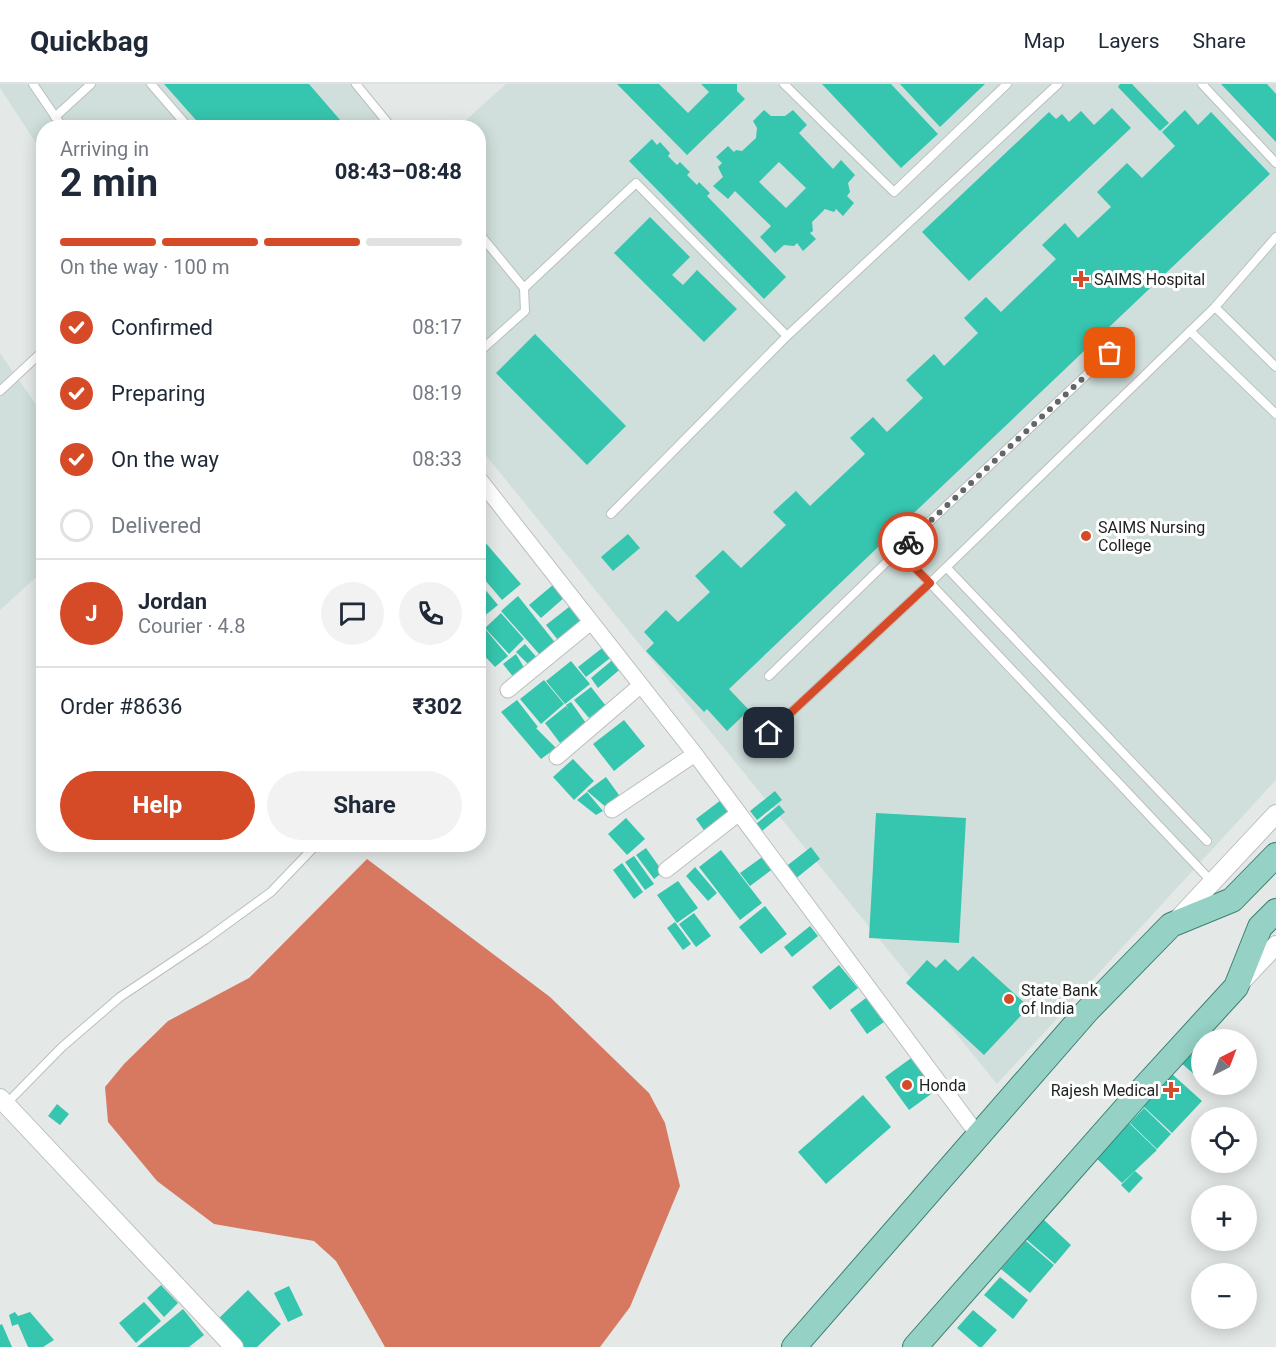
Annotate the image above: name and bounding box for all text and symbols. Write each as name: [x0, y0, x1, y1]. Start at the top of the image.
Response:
text: Quickbag: [30, 25, 149, 58]
text: Map: [1023, 29, 1065, 53]
text: Layers: [1098, 29, 1159, 53]
text: Share: [1192, 29, 1246, 53]
text: Arriving in: [60, 137, 149, 161]
text: 08:43–08:48: [335, 159, 462, 184]
text: 2 min: [60, 160, 158, 206]
text: On the way · 100 m: [60, 255, 229, 279]
marker: SAIMS Hospital: [1072, 270, 1090, 288]
place label: SAIMS Hospital: [1094, 270, 1205, 289]
icon: check: [60, 311, 93, 344]
text: Confirmed: [111, 315, 213, 340]
text: 08:17: [412, 315, 462, 339]
pin: [1084, 327, 1135, 378]
icon: bag: [1093, 336, 1126, 369]
icon: check: [60, 377, 93, 410]
text: Preparing: [111, 381, 205, 406]
text: 08:19: [412, 381, 462, 405]
icon: check: [60, 443, 93, 476]
text: On the way: [111, 447, 219, 472]
text: 08:33: [412, 447, 462, 471]
courier: [878, 512, 938, 572]
text: Delivered: [111, 513, 201, 538]
place label: SAIMS Nursing College: [1098, 518, 1205, 555]
icon: bike: [892, 526, 925, 559]
marker: SAIMS Nursing College: [1079, 529, 1093, 543]
button: chat: [321, 582, 384, 645]
button: phone: [399, 582, 462, 645]
text: Jordan: [138, 589, 207, 614]
text: J: [85, 601, 98, 626]
text: Courier · 4.8: [138, 614, 245, 638]
text: Order #8636: [60, 694, 182, 719]
text: ₹302: [413, 694, 462, 719]
pin: [743, 707, 794, 758]
icon: home: [752, 716, 785, 749]
button: Help: [60, 771, 255, 840]
button: Share: [267, 771, 462, 840]
place label: State Bank of India: [1021, 981, 1099, 1018]
marker: State Bank of India: [1002, 992, 1016, 1006]
north arrow: [1191, 1029, 1257, 1095]
map controls: [1191, 1029, 1257, 1329]
place label: Honda: [919, 1076, 966, 1095]
marker: Honda: [900, 1078, 914, 1092]
place label: Rajesh Medical: [1051, 1081, 1159, 1100]
marker: Rajesh Medical: [1164, 1083, 1178, 1097]
button: locate: [1191, 1107, 1257, 1173]
button: +: [1191, 1185, 1257, 1251]
button: −: [1191, 1263, 1257, 1329]

